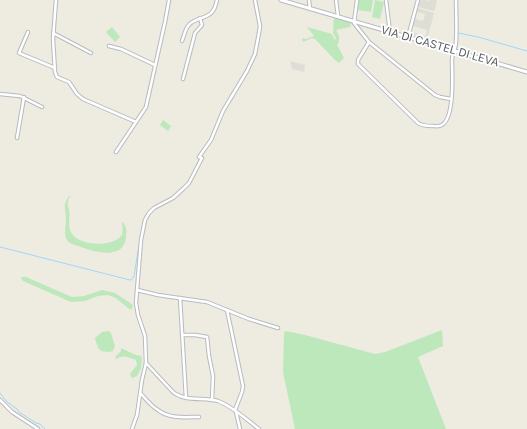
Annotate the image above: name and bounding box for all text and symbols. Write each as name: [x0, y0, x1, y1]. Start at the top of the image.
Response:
street label: VIA DI CASTEL DI LEVA: [379, 22, 501, 70]

